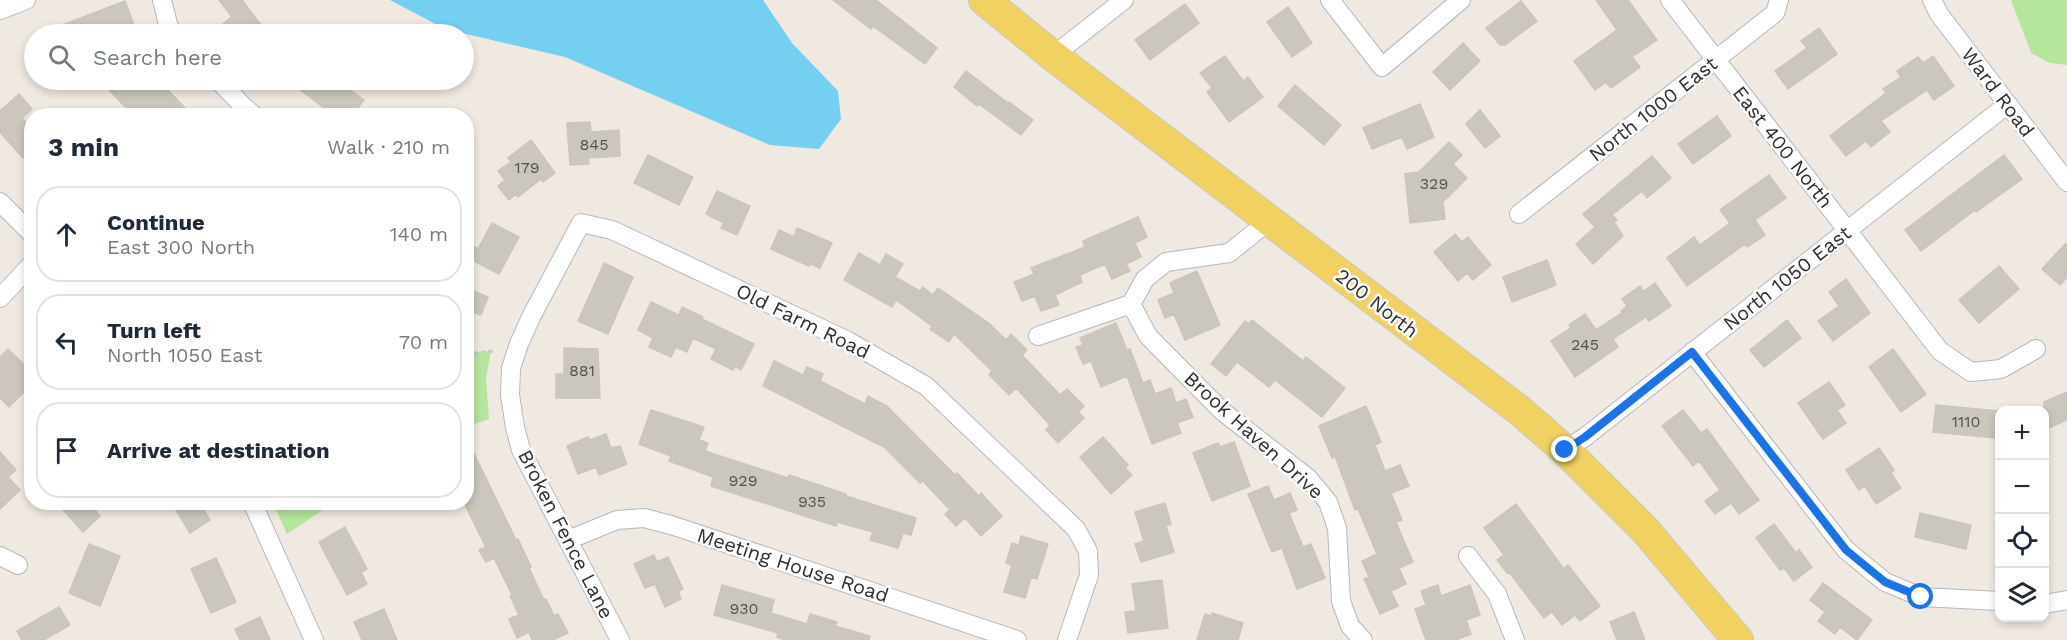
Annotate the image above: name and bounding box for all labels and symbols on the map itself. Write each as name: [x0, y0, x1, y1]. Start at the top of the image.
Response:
street label: Ward Road: [1957, 43, 2039, 141]
street label: North 1000 East: [1584, 51, 1722, 167]
street label: East 400 North: [1728, 81, 1838, 213]
house number: 845: [580, 135, 608, 154]
house number: 179: [514, 158, 540, 177]
house number: 329: [1420, 174, 1448, 193]
street label: North 1050 East: [1718, 220, 1856, 335]
street label: 200 North: [1331, 263, 1423, 343]
street label: Old Farm Road: [732, 278, 874, 364]
house number: 245: [1571, 335, 1599, 354]
house number: 881: [569, 361, 595, 380]
street label: Brook Haven Drive: [1179, 366, 1329, 504]
house number: 1110: [1952, 412, 1980, 431]
route end: [1551, 436, 1577, 462]
street label: Broken Fence Lane: [513, 446, 619, 622]
house number: 929: [728, 471, 758, 490]
house number: 935: [798, 492, 826, 511]
street label: Meeting House Road: [694, 523, 892, 607]
route start: [1907, 583, 1933, 609]
house number: 930: [730, 599, 758, 618]

